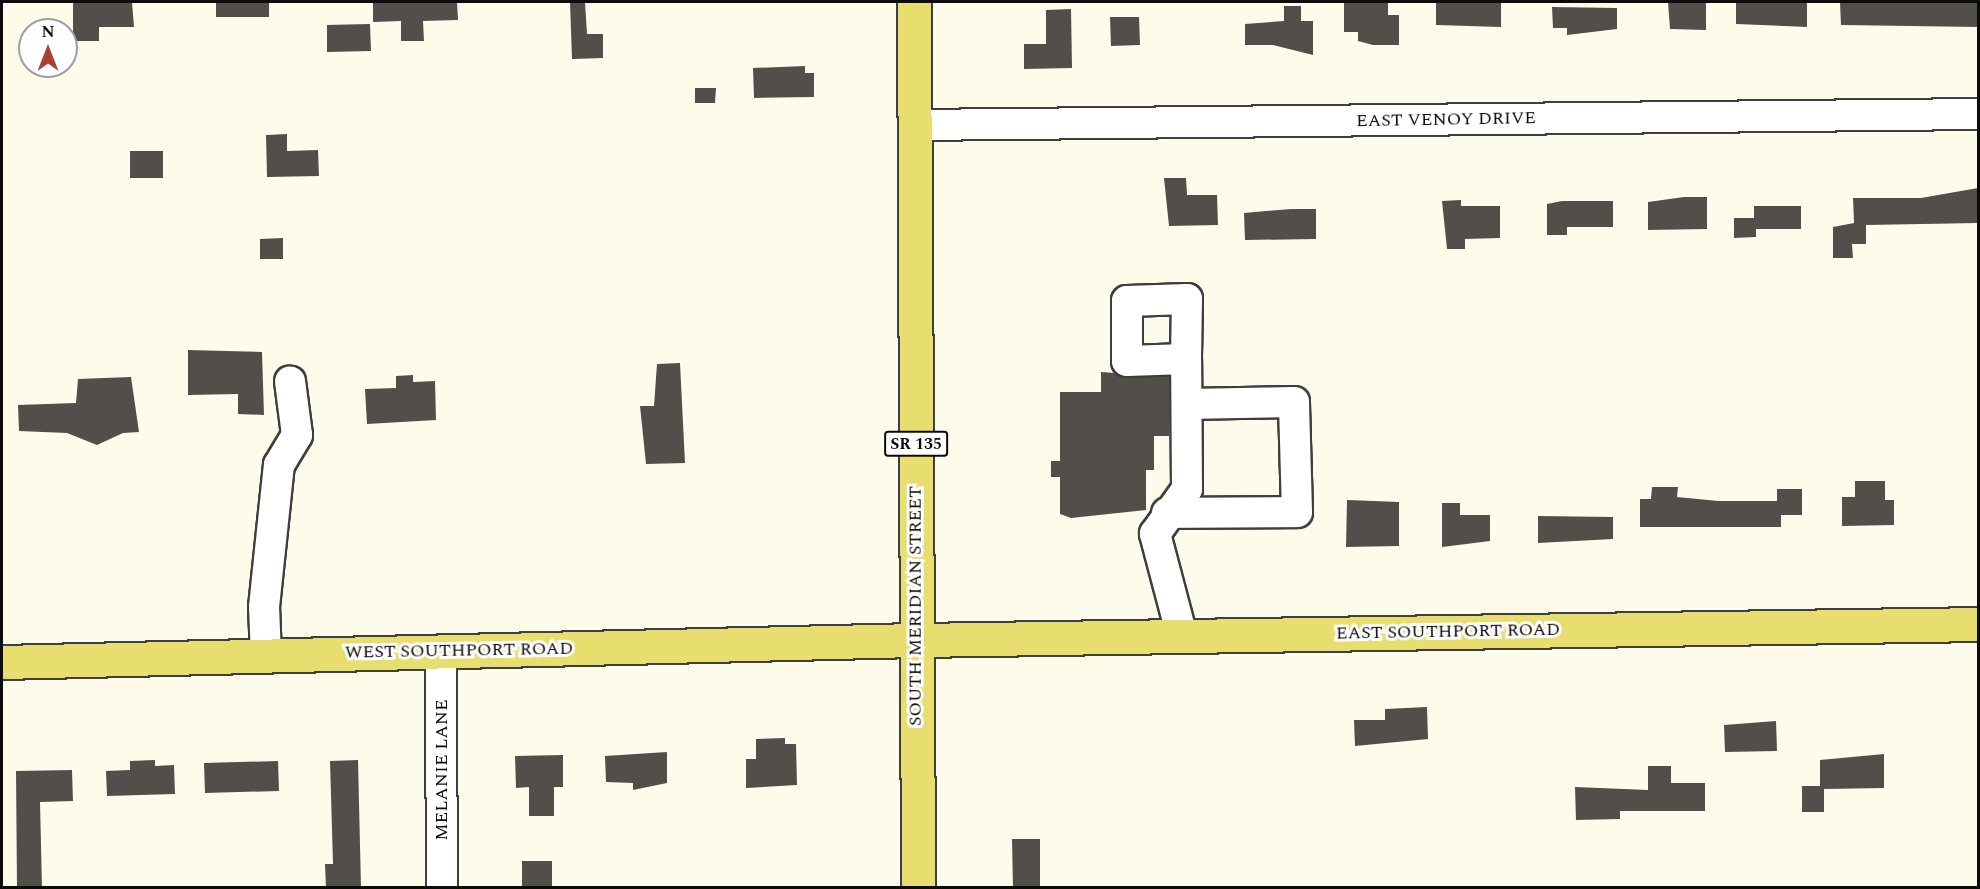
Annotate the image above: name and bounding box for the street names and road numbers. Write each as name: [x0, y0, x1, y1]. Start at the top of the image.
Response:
street label: EAST VENOY DRIVE: [1356, 108, 1536, 132]
road number: SR 135: [883, 431, 949, 457]
street label: SOUTH MERIDIAN STREET: [905, 486, 927, 726]
street label: EAST SOUTHPORT ROAD: [1336, 619, 1560, 645]
street label: WEST SOUTHPORT ROAD: [345, 638, 573, 664]
street label: MELANIE LANE: [431, 699, 453, 841]

